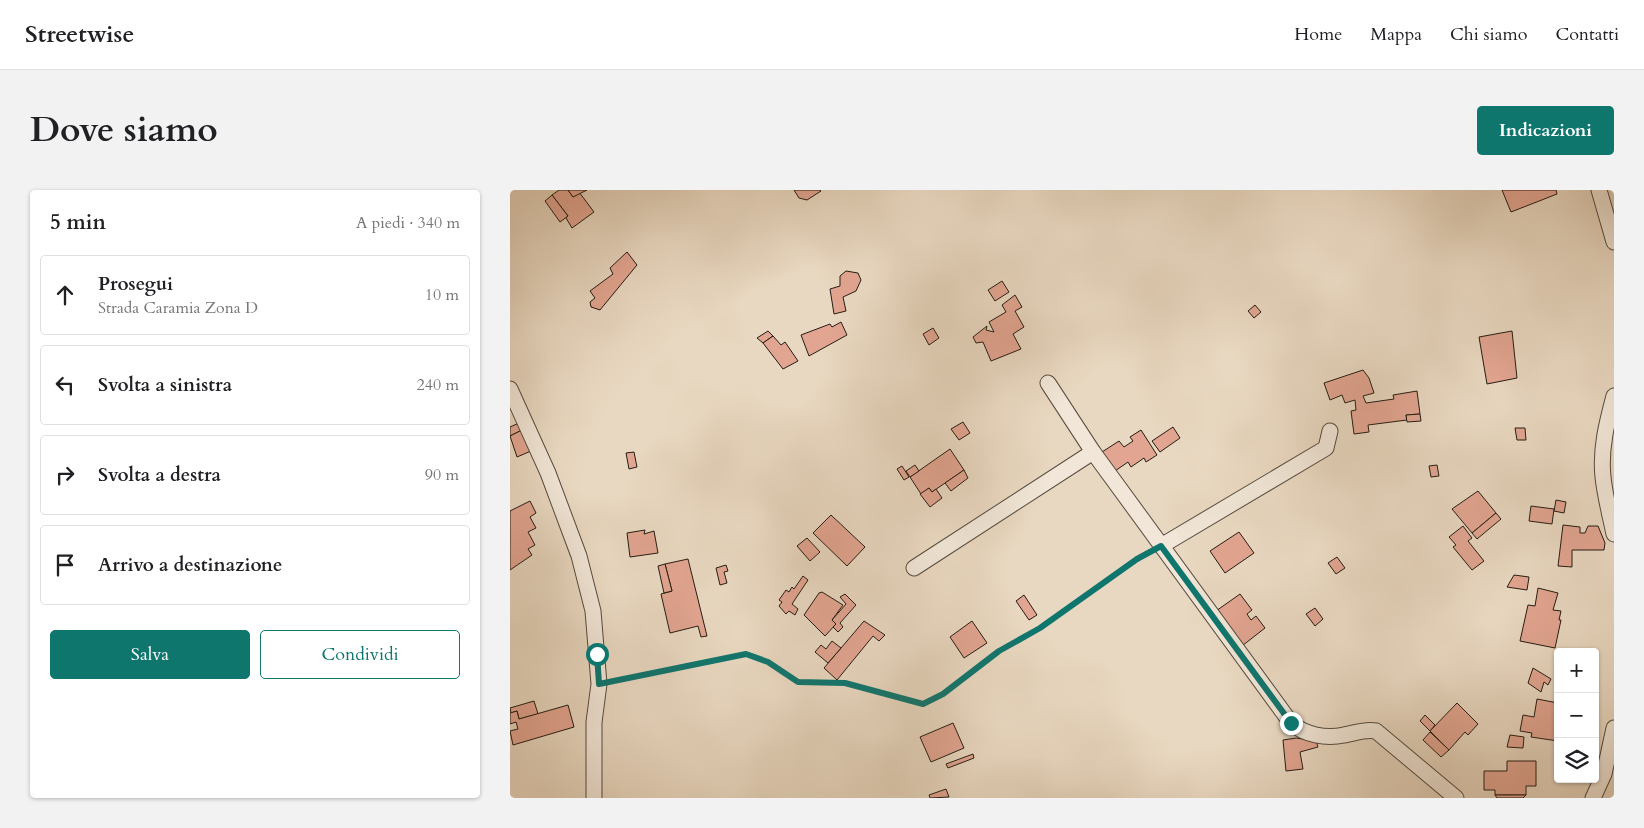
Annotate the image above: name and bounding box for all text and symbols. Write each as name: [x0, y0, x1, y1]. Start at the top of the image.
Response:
text: Streetwise: [25, 18, 134, 51]
text: Home: [1294, 22, 1342, 47]
text: Mappa: [1370, 22, 1422, 47]
text: Chi siamo: [1450, 22, 1527, 47]
text: Contatti: [1555, 22, 1619, 47]
text: Dove siamo: [30, 106, 218, 154]
button: Indicazioni: [1477, 106, 1614, 155]
text: 5 min: [50, 208, 106, 237]
text: A piedi · 340 m: [356, 212, 460, 234]
text: Prosegui: [98, 271, 173, 297]
icon: ahead: [51, 281, 79, 309]
text: 10 m: [425, 284, 459, 306]
text: Strada Caramia Zona D: [98, 297, 258, 319]
icon: left: [51, 371, 79, 399]
text: Svolta a sinistra: [98, 372, 232, 398]
text: 240 m: [417, 374, 459, 396]
icon: right: [51, 461, 79, 489]
text: Svolta a destra: [98, 462, 221, 488]
text: 90 m: [425, 464, 459, 486]
icon: arrive: [51, 551, 79, 579]
text: Arrivo a destinazione: [98, 552, 282, 578]
button: Salva: [50, 630, 250, 679]
button: Condividi: [260, 630, 460, 679]
route start: [586, 643, 609, 666]
map controls: [1554, 648, 1599, 783]
button: +: [1554, 648, 1599, 693]
button: −: [1554, 693, 1599, 738]
route end: [1280, 712, 1303, 735]
button: layers: [1554, 738, 1599, 783]

